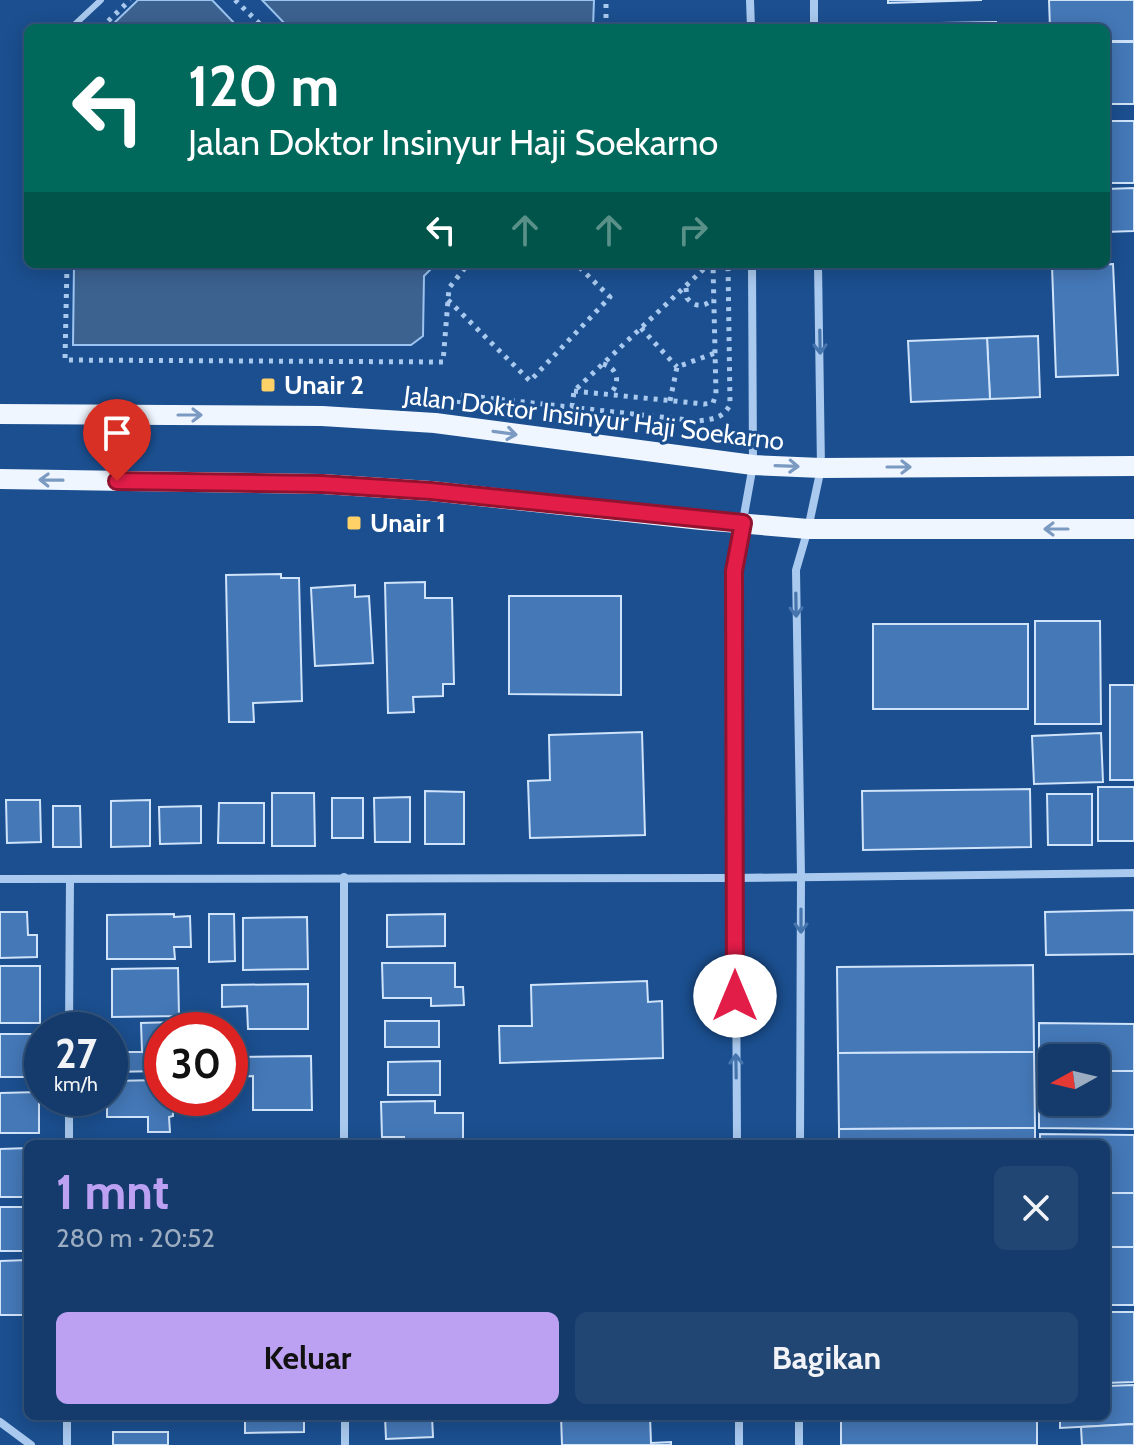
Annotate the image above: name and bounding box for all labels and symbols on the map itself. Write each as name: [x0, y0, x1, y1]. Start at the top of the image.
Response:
one-way arrow: [812, 328, 827, 355]
place label: Unair 2: [284, 369, 364, 401]
marker: Unair 2: [259, 376, 277, 394]
street label: Jalan Doktor Insinyur Haji Soekarno: [401, 379, 786, 457]
pin: [83, 399, 151, 481]
one-way arrow: [176, 407, 203, 423]
one-way arrow: [492, 426, 517, 441]
one-way arrow: [773, 459, 800, 474]
one-way arrow: [885, 459, 912, 475]
one-way arrow: [38, 472, 65, 488]
place label: Unair 1: [370, 507, 446, 539]
marker: Unair 1: [345, 514, 363, 532]
one-way arrow: [1043, 521, 1070, 537]
one-way arrow: [789, 591, 804, 618]
one-way arrow: [793, 907, 809, 934]
position arrow: [693, 954, 777, 1038]
speed limit sign: 30: [144, 1012, 248, 1116]
north arrow: [1038, 1044, 1110, 1116]
one-way arrow: [728, 1053, 744, 1080]

